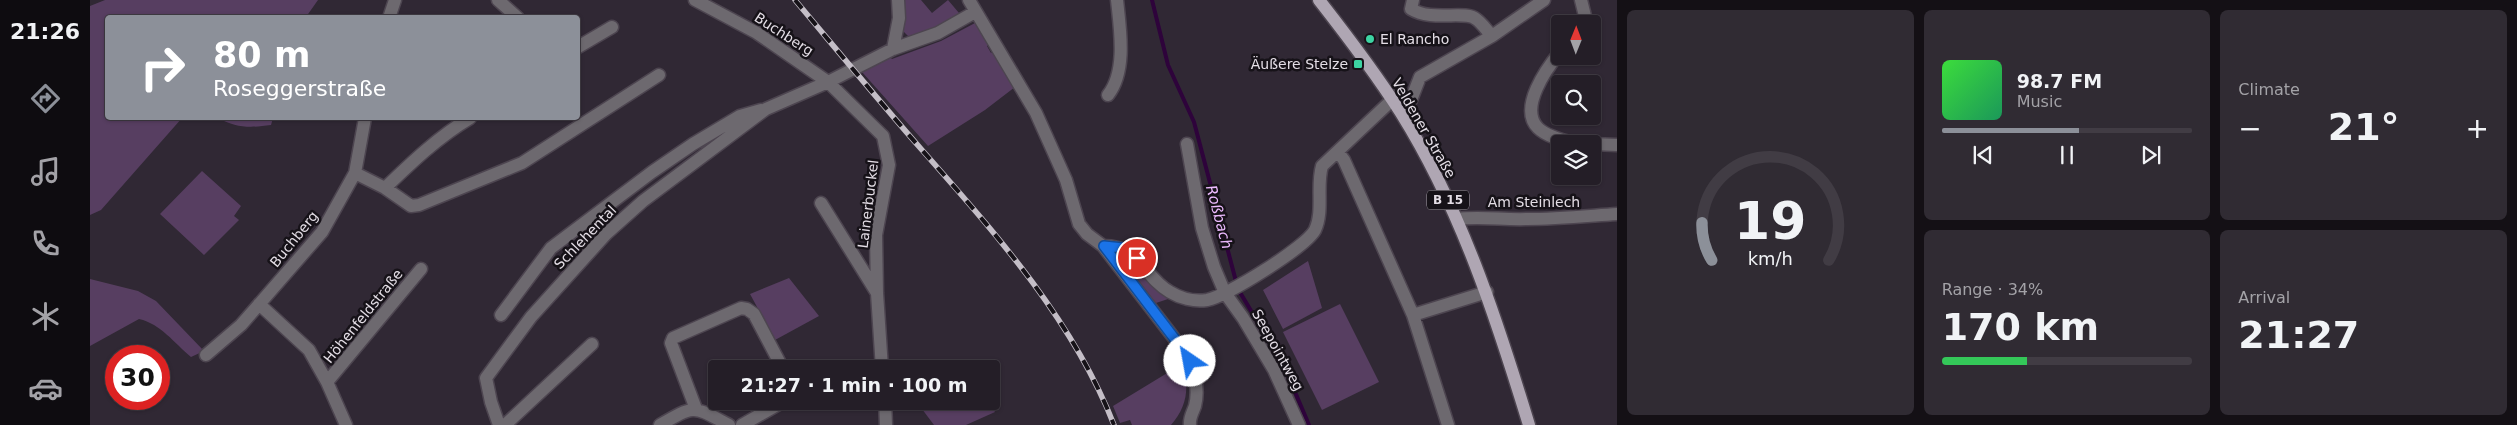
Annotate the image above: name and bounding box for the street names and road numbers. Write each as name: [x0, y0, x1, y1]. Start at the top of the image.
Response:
street label: Buchberg: [752, 9, 816, 59]
street label: Veldener Straße: [1389, 75, 1459, 181]
street label: Lainerbuckel: [855, 159, 881, 249]
road number: B 15: [1427, 190, 1469, 210]
street label: Am Steinlech: [1488, 194, 1580, 210]
street label: Schlehental: [551, 202, 619, 272]
street label: Buchberg: [267, 208, 321, 270]
street label: Höhenfeldstraße: [320, 266, 406, 366]
street label: Seepointweg: [1249, 306, 1307, 394]

